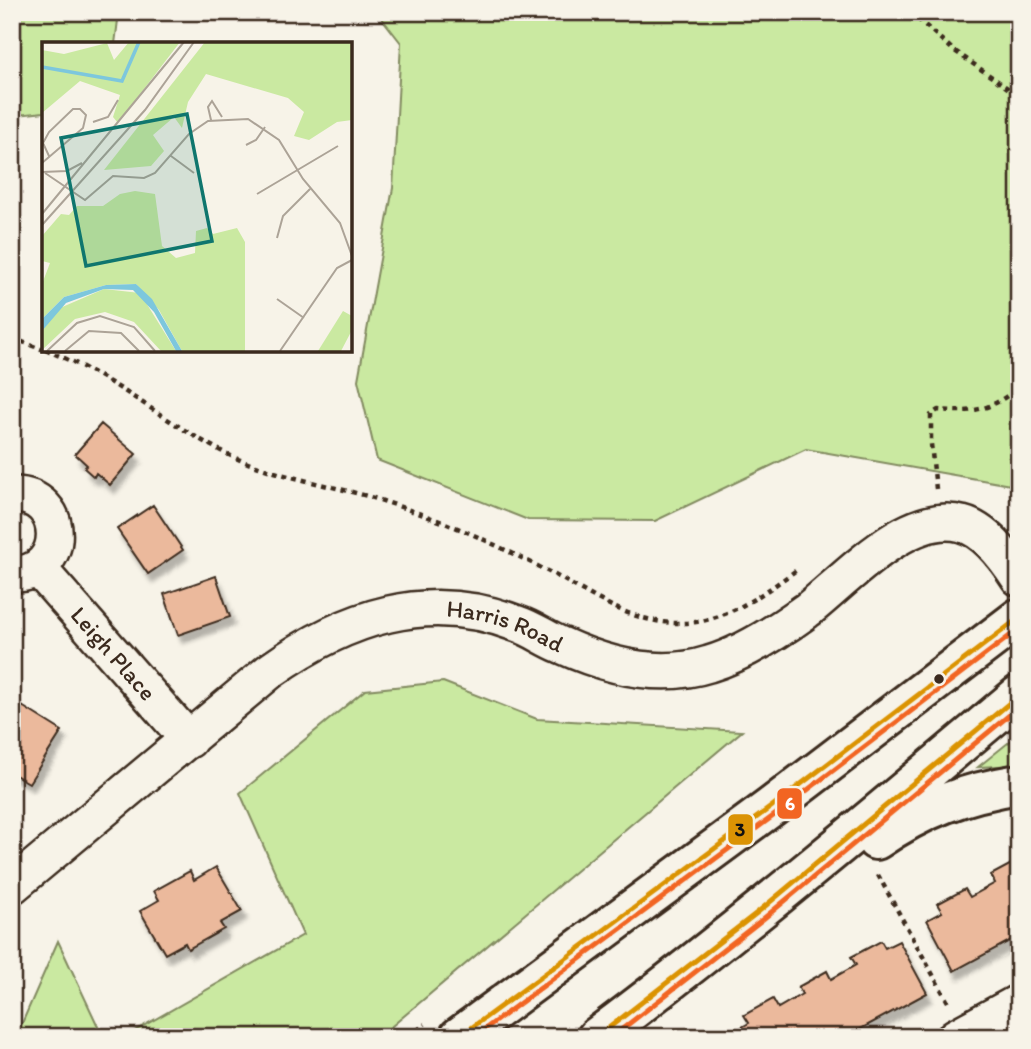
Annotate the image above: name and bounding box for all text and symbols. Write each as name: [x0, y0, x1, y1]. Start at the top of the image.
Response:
inset map: [42, 42, 352, 352]
street label: Harris Road: [445, 594, 569, 658]
street label: Leigh Place: [65, 600, 163, 706]
unlabelled marker: [932, 672, 946, 686]
line badge: 6: [776, 787, 803, 820]
text: 6: [785, 792, 795, 815]
line badge: 3: [727, 813, 754, 846]
text: 3: [735, 818, 745, 841]

